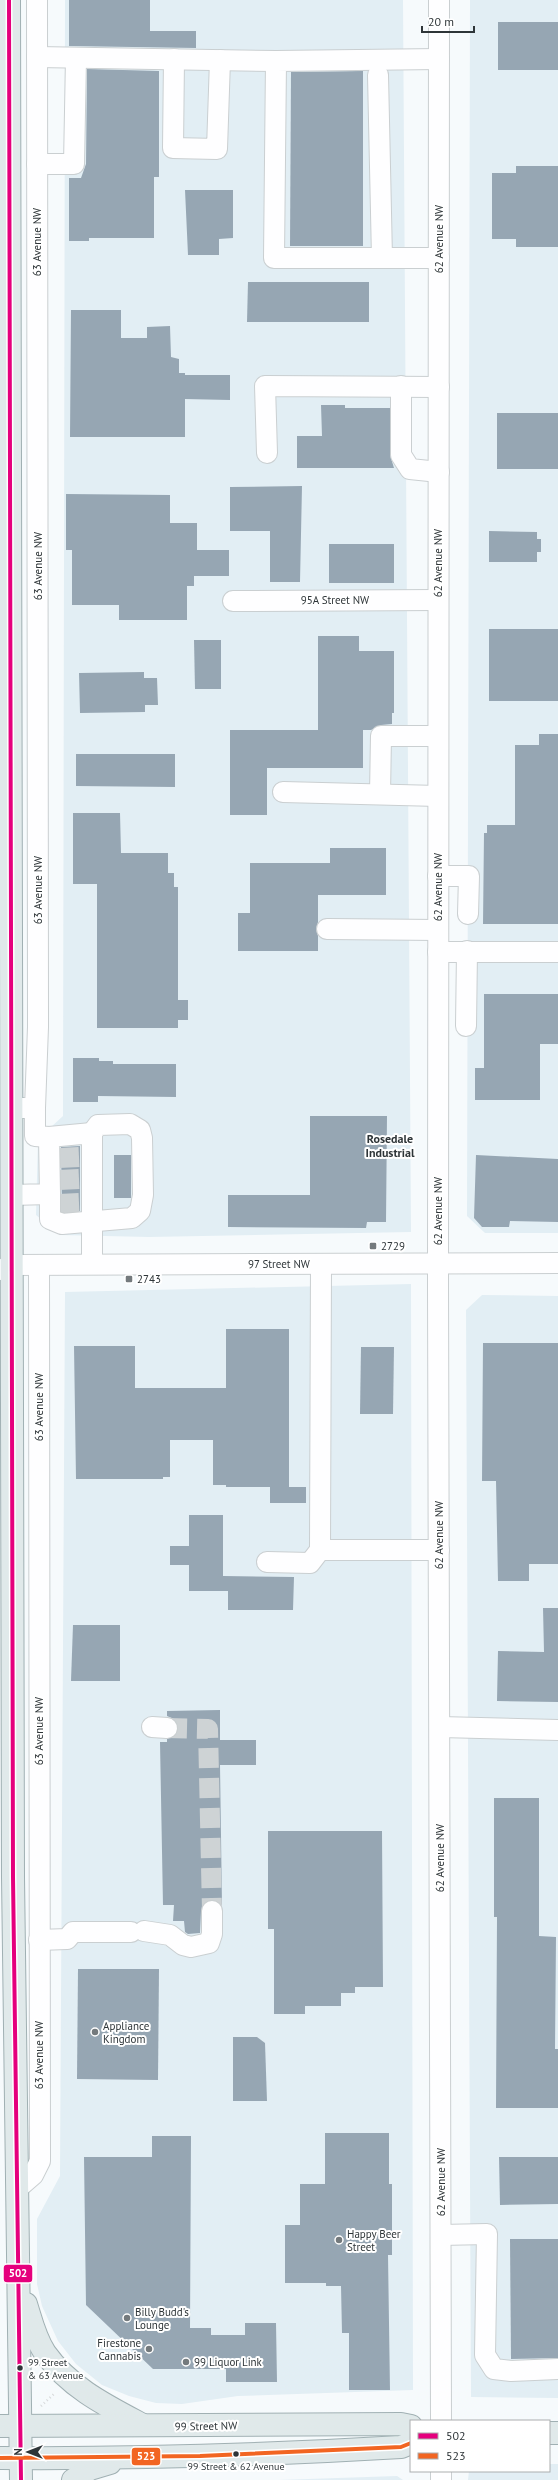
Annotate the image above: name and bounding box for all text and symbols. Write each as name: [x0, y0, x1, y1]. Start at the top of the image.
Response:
scale bar: [422, 8, 474, 34]
text: 20 m: [428, 14, 454, 29]
street label: 62 Avenue NW: [432, 204, 446, 273]
street label: 63 Avenue NW: [30, 207, 44, 276]
street label: 62 Avenue NW: [431, 528, 445, 597]
street label: 63 Avenue NW: [31, 531, 45, 600]
street label: 95A Street NW: [301, 593, 370, 607]
street label: 62 Avenue NW: [431, 852, 445, 921]
street label: 63 Avenue NW: [31, 855, 45, 924]
district label: Rosedale Industrial: [365, 1131, 415, 1160]
street label: 62 Avenue NW: [431, 1176, 445, 1245]
place label: 2729: [381, 1239, 405, 1253]
marker: 2729: [368, 1241, 378, 1251]
street label: 97 Street NW: [248, 1257, 311, 1271]
place label: 2743: [137, 1272, 161, 1286]
marker: 2743: [124, 1274, 134, 1284]
street label: 63 Avenue NW: [32, 1372, 46, 1441]
street label: 62 Avenue NW: [432, 1500, 446, 1569]
street label: 63 Avenue NW: [32, 1696, 46, 1765]
street label: 62 Avenue NW: [433, 1823, 447, 1892]
place label: Appliance Kingdom: [103, 2019, 150, 2046]
street label: 63 Avenue NW: [32, 2020, 46, 2089]
marker: Appliance Kingdom: [90, 2027, 100, 2037]
street label: 62 Avenue NW: [434, 2147, 448, 2216]
place label: Happy Beer Street: [347, 2227, 401, 2254]
marker: Happy Beer Street: [334, 2235, 344, 2245]
line badge: 502: [3, 2264, 33, 2283]
text: 502: [9, 2266, 27, 2280]
place label: Billy Budd's Lounge: [135, 2305, 189, 2332]
marker: Billy Budd's Lounge: [122, 2313, 132, 2323]
place label: Firestone Cannabis: [97, 2336, 141, 2363]
marker: Firestone Cannabis: [144, 2344, 154, 2354]
place label: 99 Liquor Link: [194, 2355, 263, 2369]
place label: 99 Street & 63 Avenue: [28, 2356, 83, 2382]
marker: 99 Liquor Link: [181, 2357, 191, 2367]
marker: 99 Street & 63 Avenue: [15, 2363, 25, 2373]
street label: 99 Street NW: [175, 2418, 238, 2434]
legend: [410, 2420, 550, 2472]
text: 502: [446, 2428, 466, 2443]
north arrow: [8, 2432, 48, 2472]
line badge: 523: [131, 2447, 161, 2466]
text: N: [11, 2448, 25, 2456]
text: 523: [446, 2448, 466, 2463]
text: 523: [137, 2449, 155, 2463]
marker: 99 Street & 62 Avenue: [231, 2449, 241, 2459]
place label: 99 Street & 62 Avenue: [187, 2460, 285, 2473]

